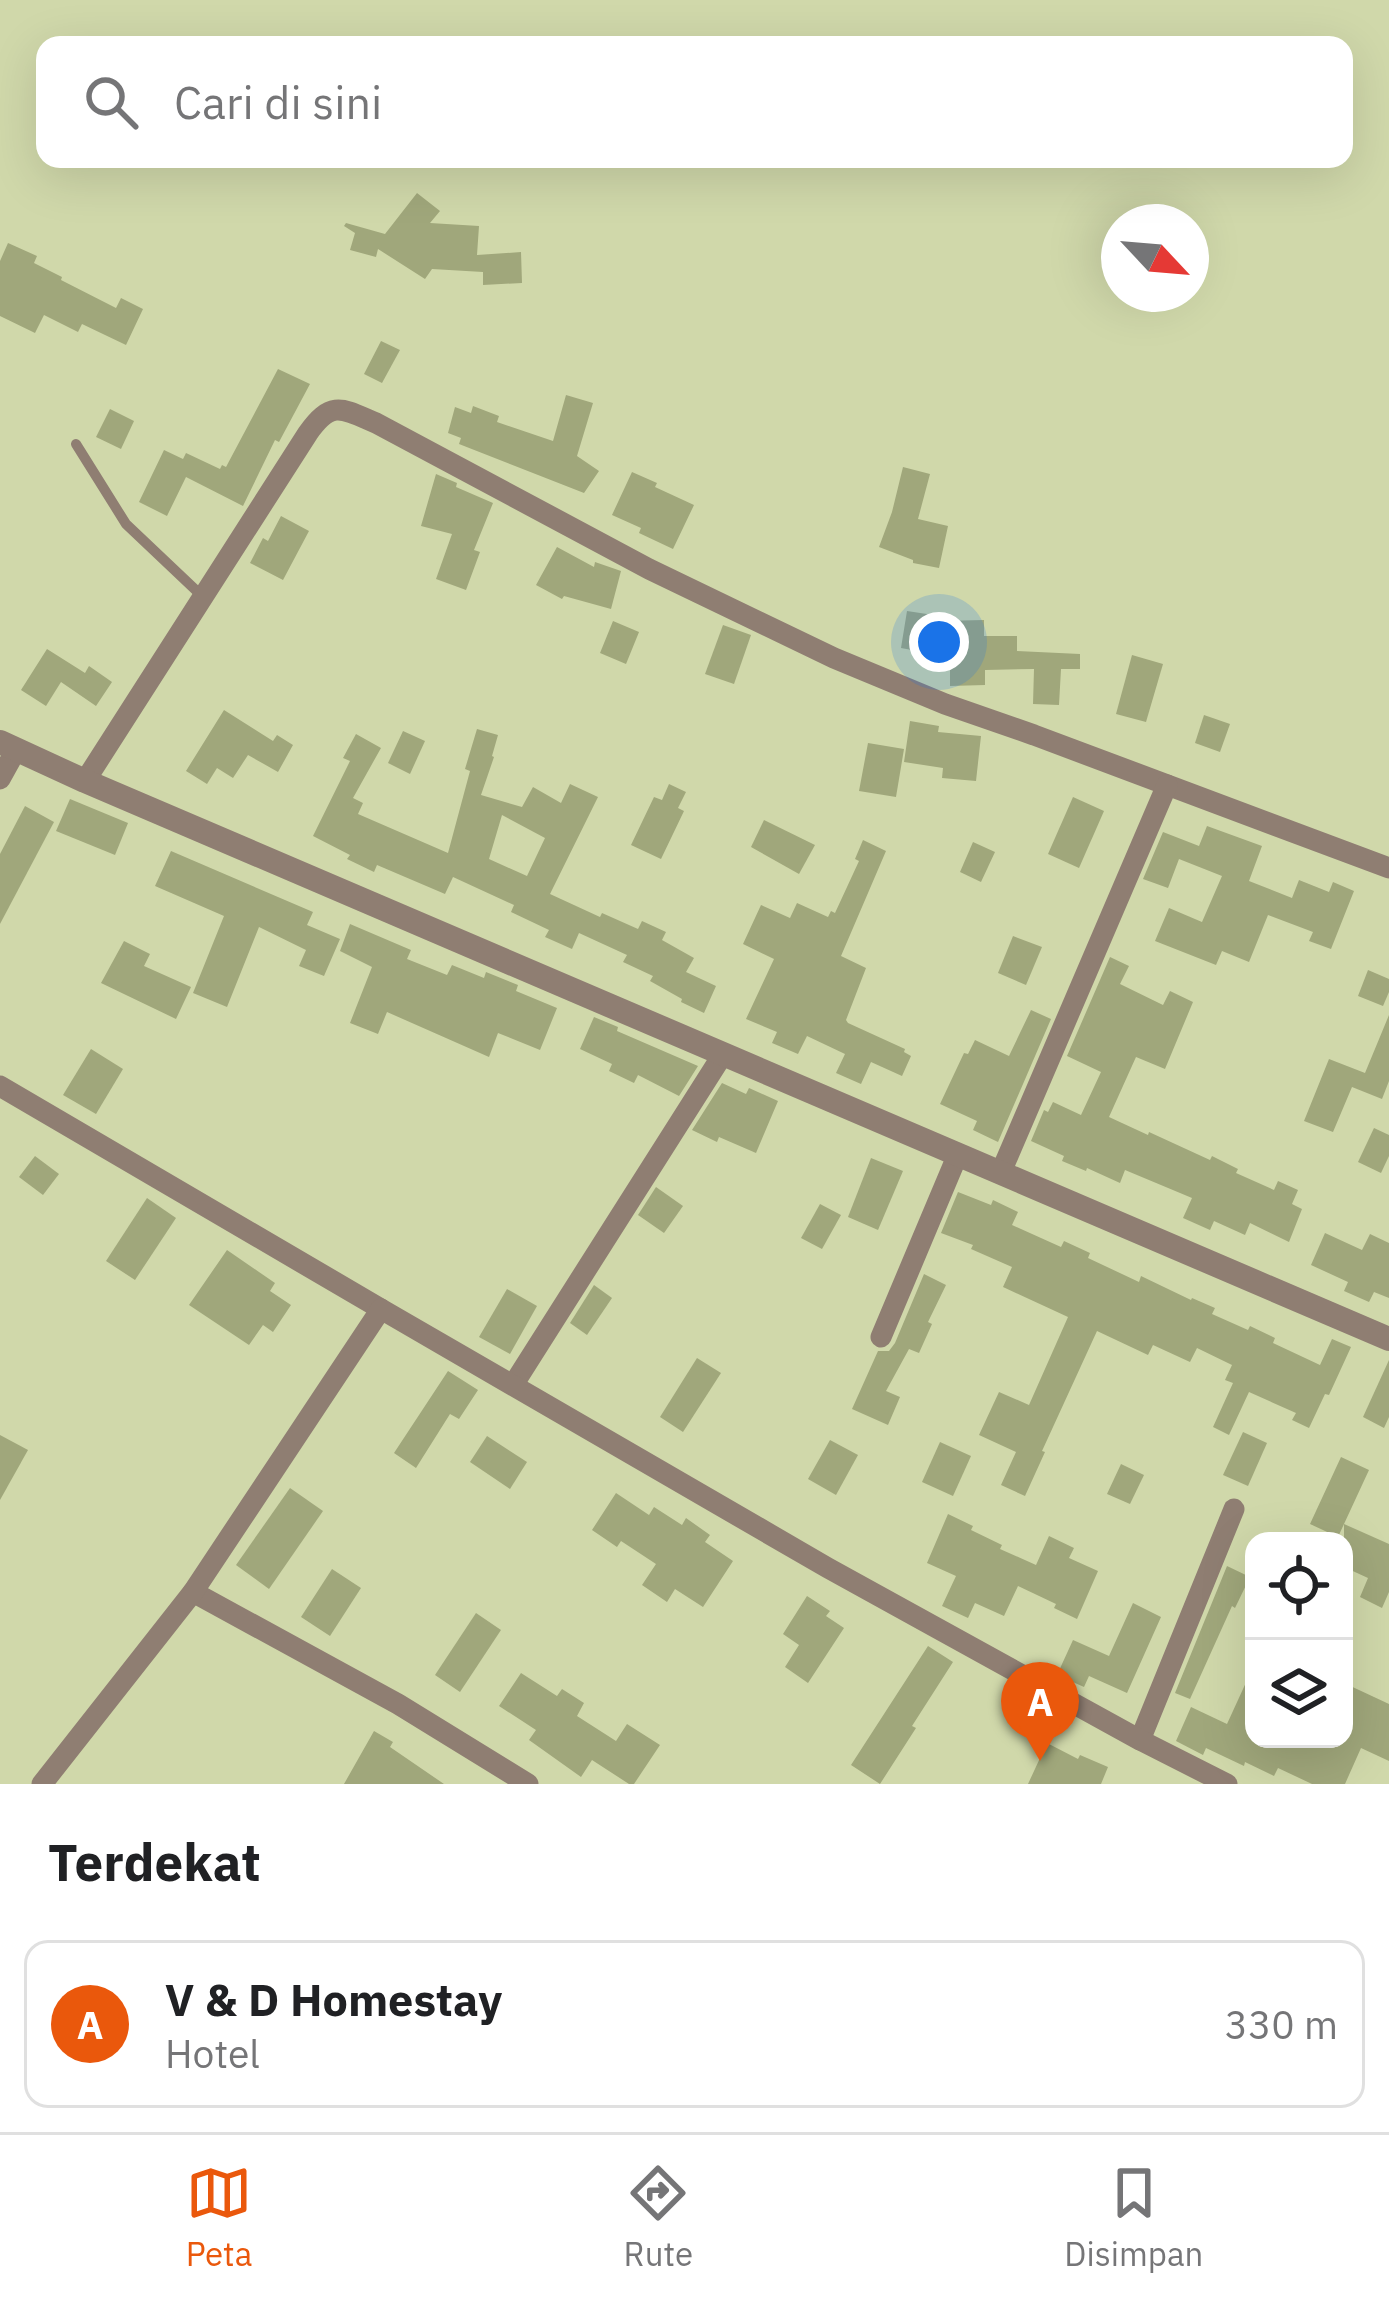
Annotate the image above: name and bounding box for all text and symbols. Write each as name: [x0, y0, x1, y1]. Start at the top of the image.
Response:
search box: [36, 36, 1353, 168]
icon: search: [78, 69, 144, 135]
text: Cari di sini: [174, 73, 382, 131]
north arrow: [1101, 204, 1209, 312]
your location: [909, 612, 969, 672]
map controls: [1245, 1532, 1353, 1748]
button: locate: [1245, 1532, 1353, 1640]
button: layers: [1245, 1640, 1353, 1748]
pin: A: [1001, 1662, 1079, 1761]
text: Terdekat: [48, 1829, 261, 1895]
text: V & D Homestay: [165, 1970, 502, 2028]
text: A: [77, 1999, 103, 2050]
text: 330 m: [1225, 1999, 1338, 2050]
text: Hotel: [165, 2028, 260, 2079]
tab: Peta: [186, 2160, 252, 2275]
tab: Rute: [624, 2160, 693, 2275]
tab: Disimpan: [1064, 2160, 1203, 2275]

